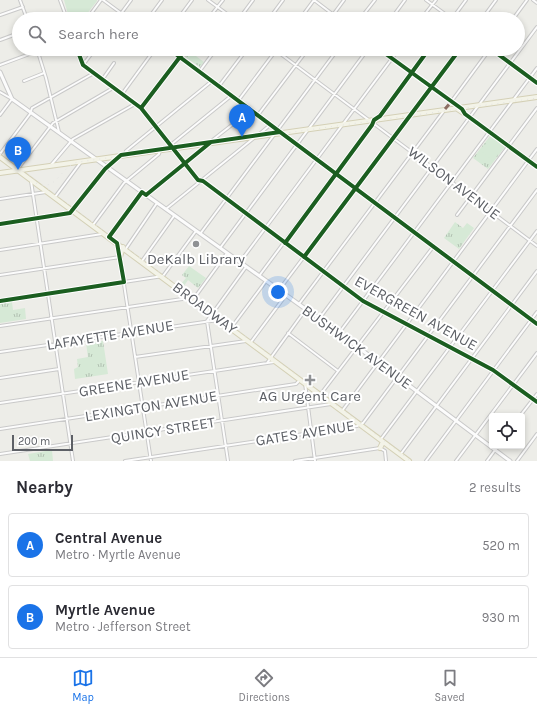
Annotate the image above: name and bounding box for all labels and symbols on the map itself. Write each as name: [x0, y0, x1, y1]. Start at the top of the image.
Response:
pin: A: [229, 104, 255, 137]
pin: B: [5, 137, 31, 170]
street label: WILSON AVENUE: [404, 142, 504, 224]
marker: DeKalb Library: [191, 239, 201, 249]
place label: DeKalb Library: [147, 250, 245, 268]
street label: EVERGREEN AVENUE: [351, 272, 481, 354]
street label: BROADWAY: [169, 278, 241, 339]
your location: [268, 282, 288, 302]
street label: BUSHWICK AVENUE: [299, 301, 415, 393]
street label: LAFAYETTE AVENUE: [45, 316, 175, 354]
street label: GREENE AVENUE: [78, 365, 190, 401]
marker: AG Urgent Care: [304, 374, 316, 386]
street label: LEXINGTON AVENUE: [84, 387, 218, 425]
place label: AG Urgent Care: [259, 387, 361, 405]
street label: QUINCY STREET: [110, 413, 217, 447]
street label: GATES AVENUE: [254, 416, 356, 450]
scale bar: [12, 433, 73, 452]

